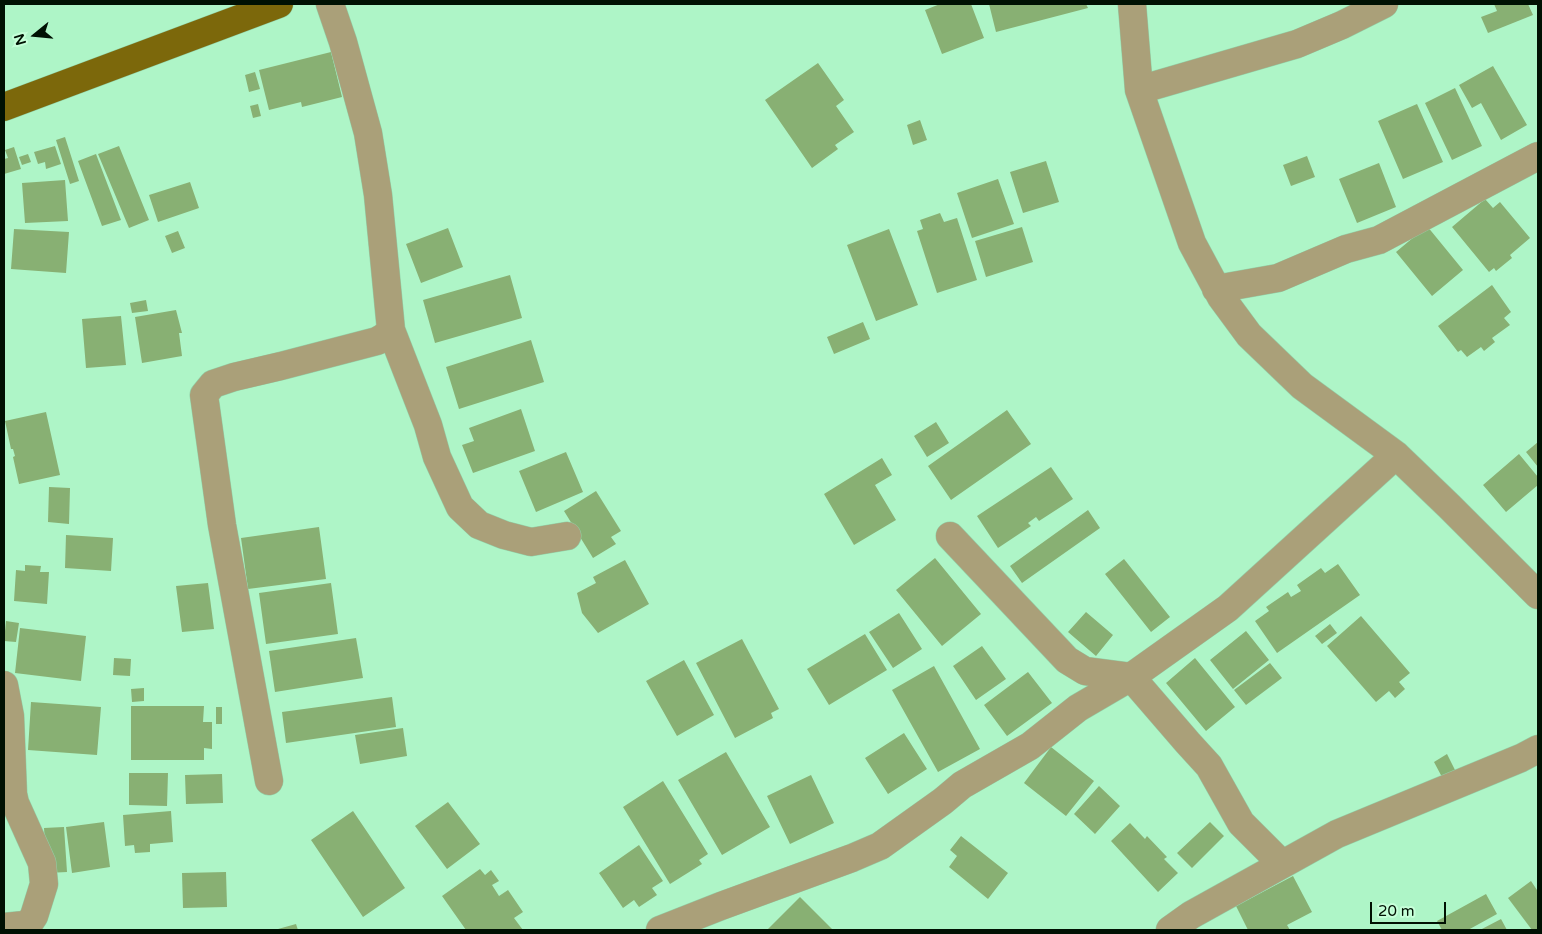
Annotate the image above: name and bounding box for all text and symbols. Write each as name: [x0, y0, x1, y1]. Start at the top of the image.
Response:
north arrow: [10, 10, 60, 60]
text: N: [10, 32, 30, 47]
scale bar: [1372, 892, 1448, 924]
text: 20 m: [1378, 902, 1415, 920]

